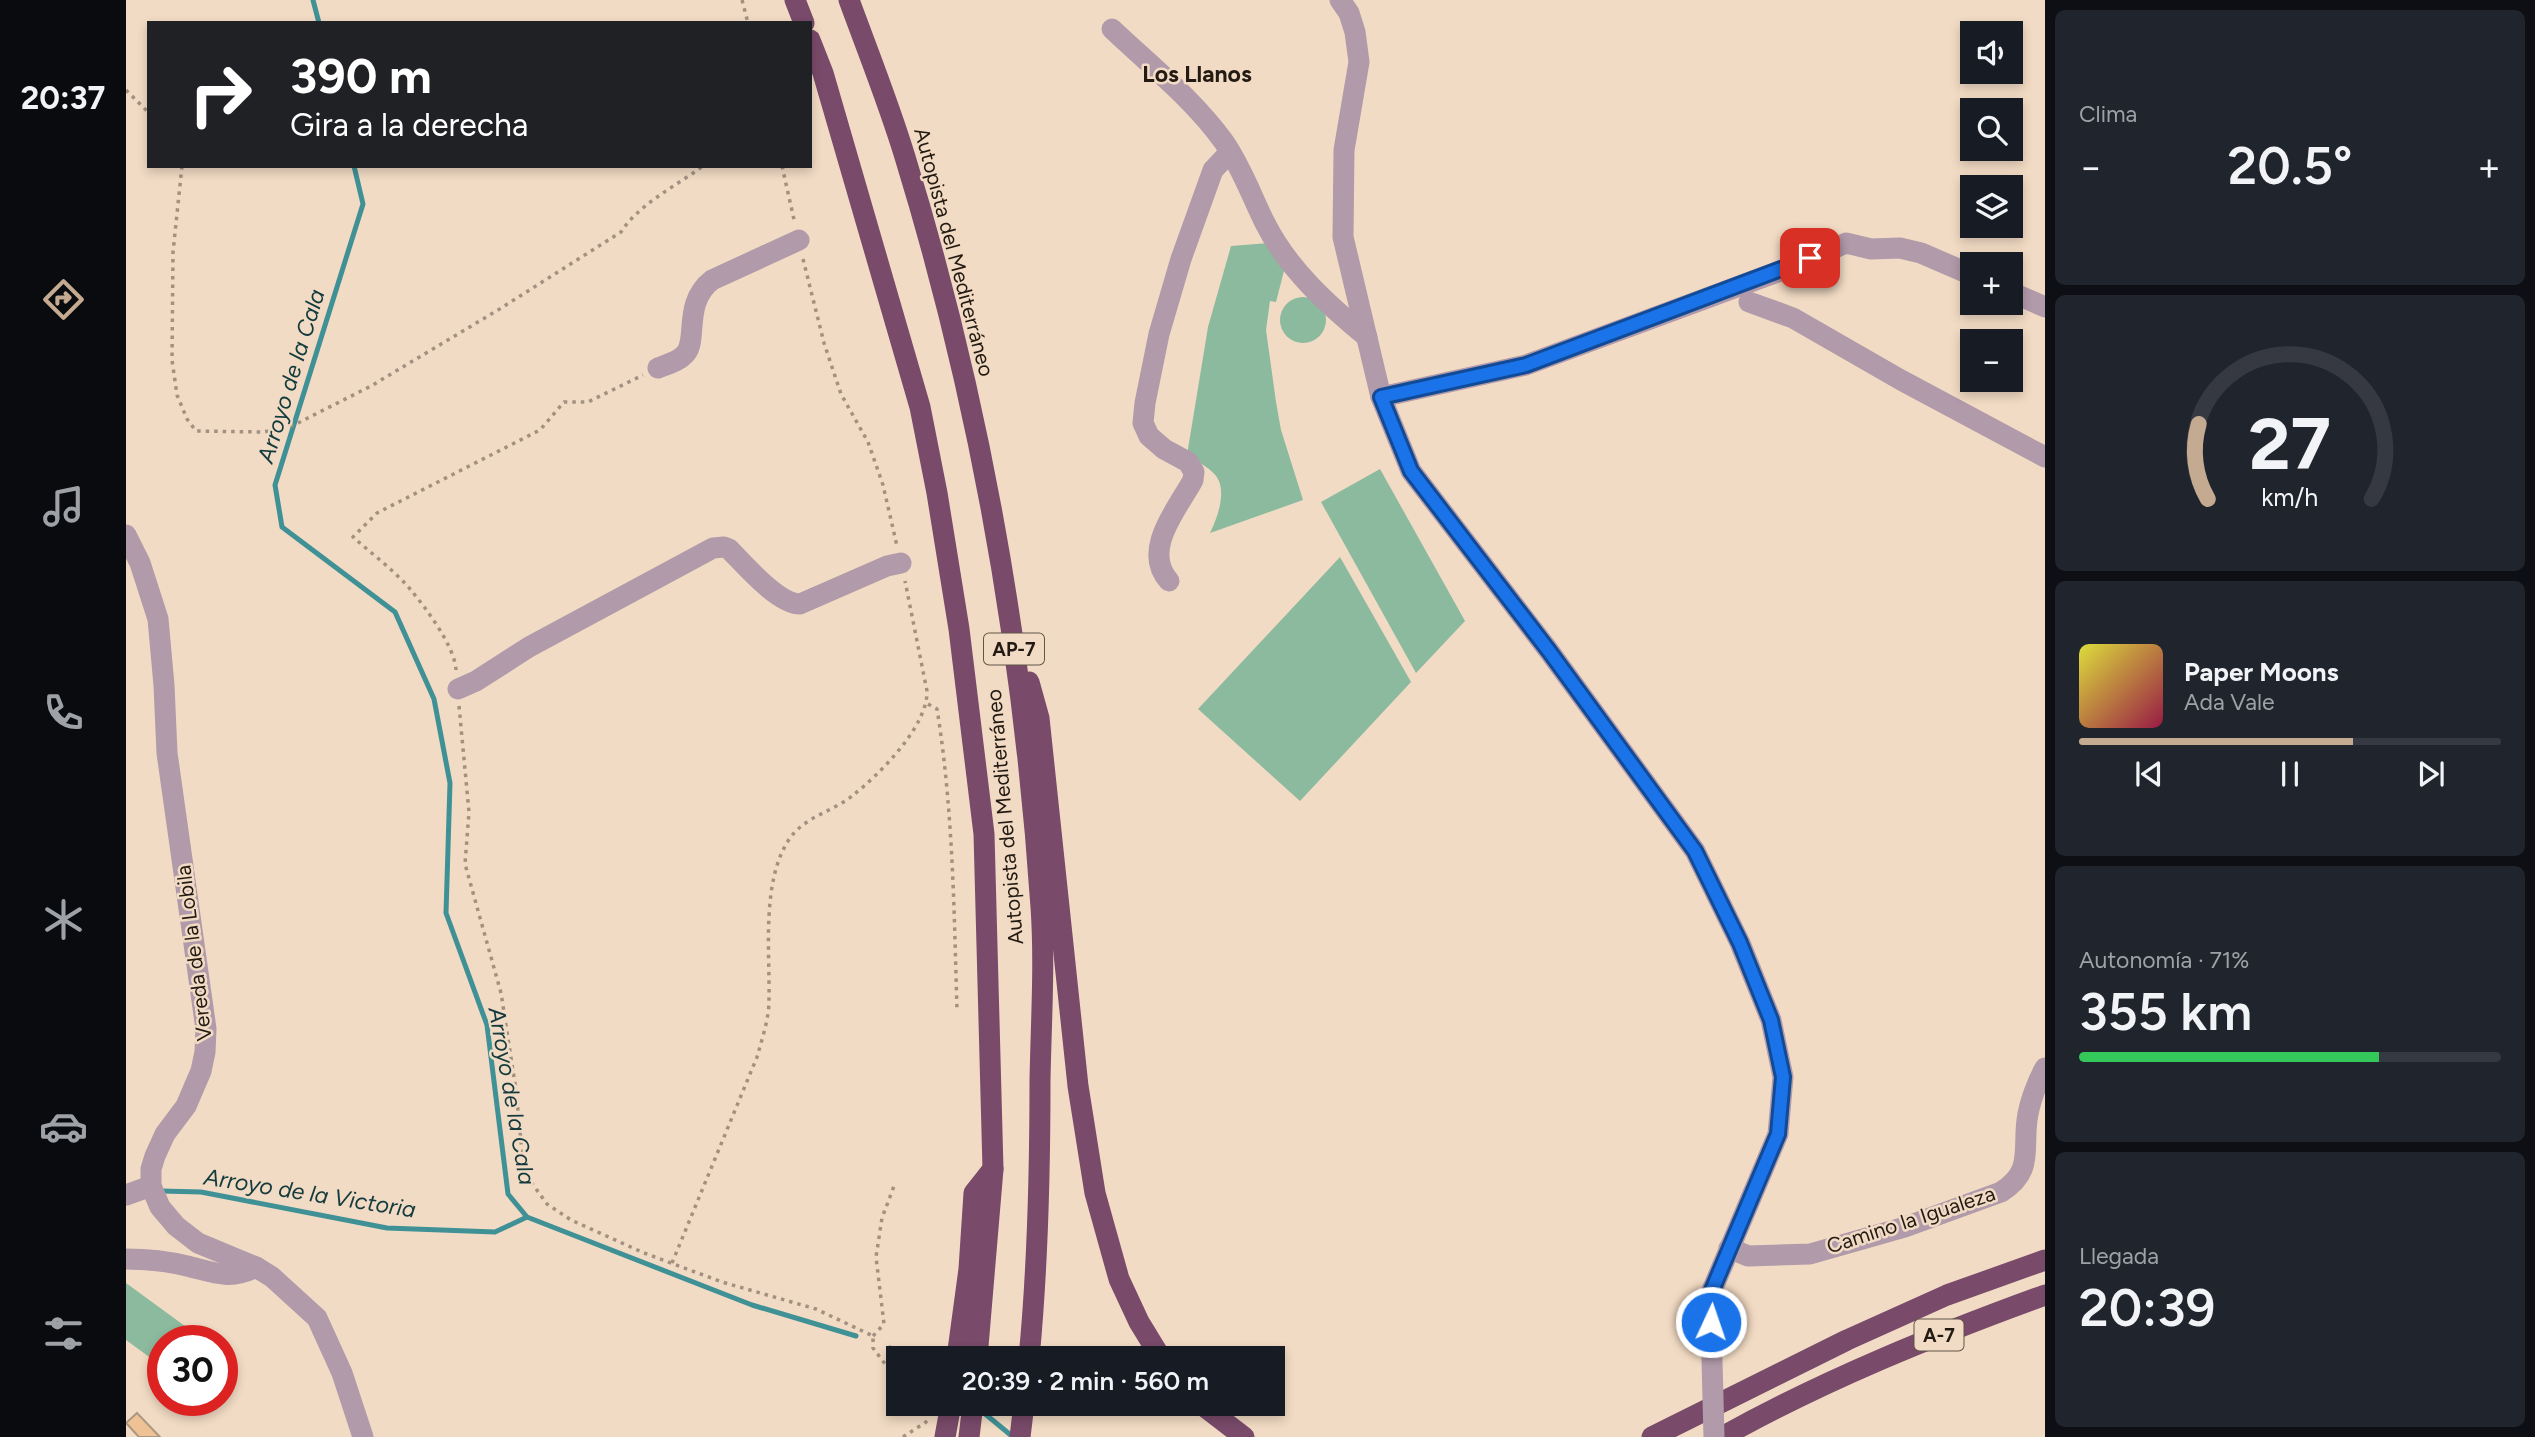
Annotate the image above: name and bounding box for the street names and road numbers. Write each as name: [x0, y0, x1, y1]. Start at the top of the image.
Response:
street label: Autopista del Mediterráneo: [909, 125, 1000, 379]
road number: AP-7: [984, 634, 1044, 664]
street label: Autopista del Mediterráneo: [981, 688, 1028, 946]
street label: Vereda de la Lobila: [170, 864, 217, 1042]
street label: Camino la Igualeza: [1823, 1180, 1998, 1259]
road number: A-7: [1914, 1320, 1964, 1350]

